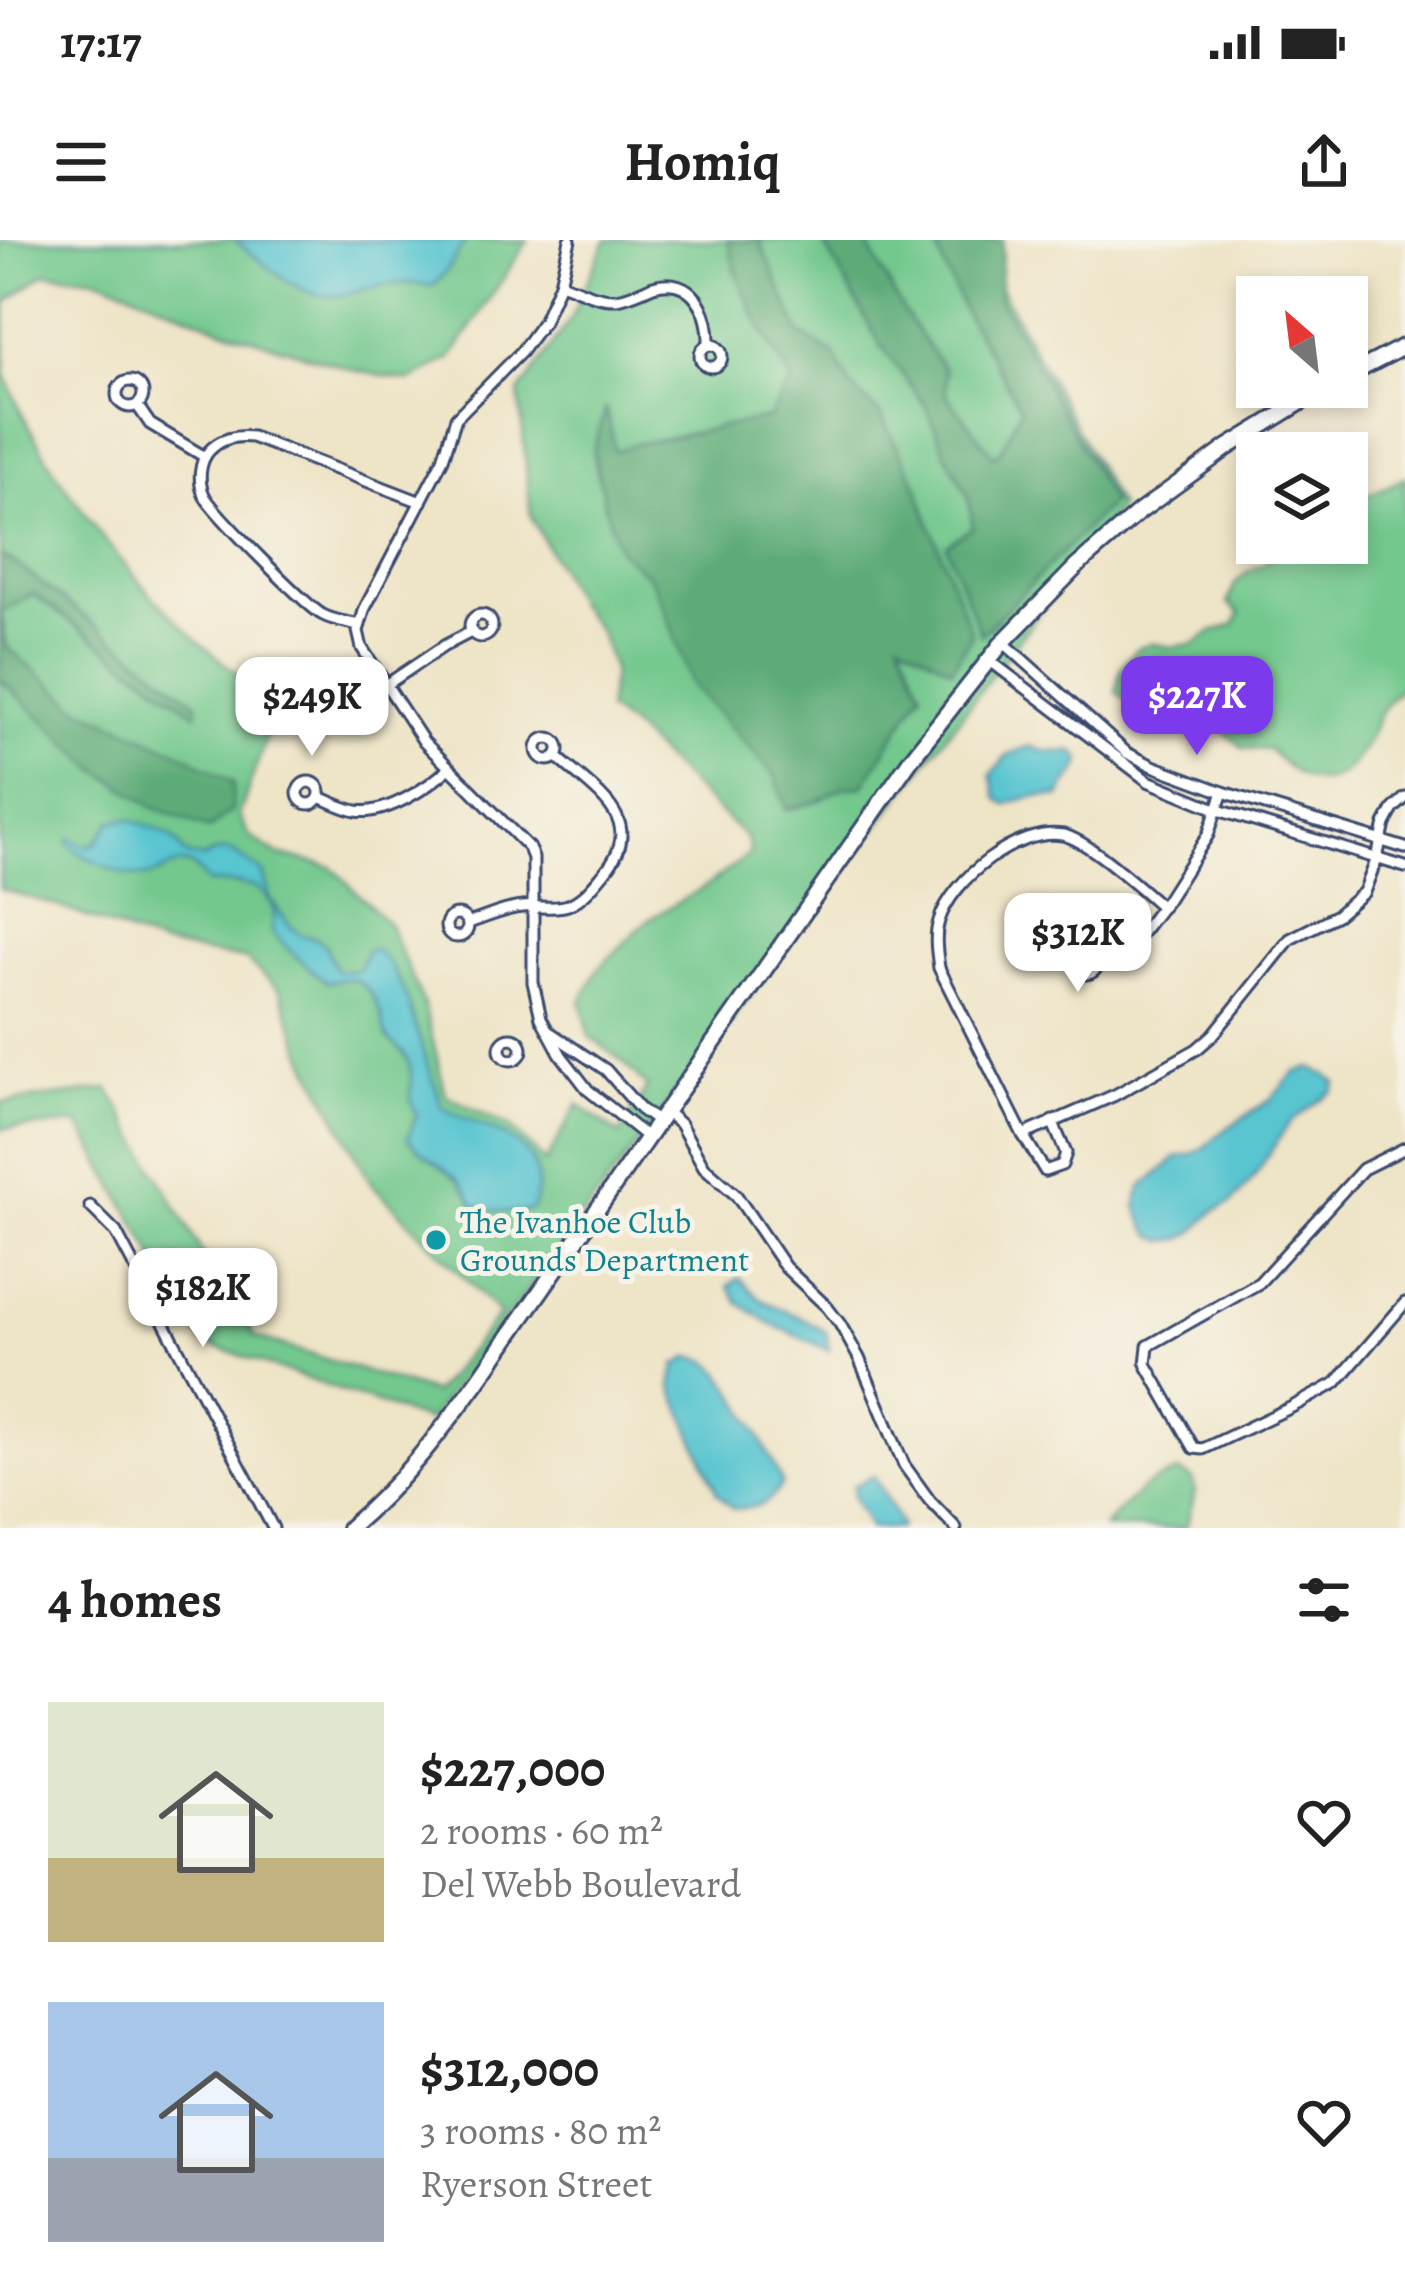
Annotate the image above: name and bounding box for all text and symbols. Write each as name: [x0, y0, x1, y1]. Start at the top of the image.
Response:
text: 17:17: [60, 11, 141, 73]
text: Homiq: [624, 125, 781, 199]
icon: menu: [48, 129, 114, 195]
icon: share: [1291, 129, 1357, 195]
north arrow: [1236, 276, 1368, 408]
map controls: [1236, 276, 1368, 564]
button: layers: [1236, 432, 1368, 564]
pin: $227K: [1113, 656, 1281, 758]
pin: $249K: [228, 657, 396, 759]
text: $227K: [1148, 668, 1246, 721]
text: $249K: [262, 669, 362, 722]
pin: $312K: [994, 893, 1162, 995]
text: $312K: [1031, 905, 1125, 958]
place label: The Ivanhoe Club Grounds Department: [460, 1199, 749, 1282]
marker: The Ivanhoe Club Grounds Department: [423, 1227, 449, 1253]
pin: $182K: [119, 1248, 287, 1350]
text: $182K: [155, 1260, 251, 1313]
text: 4 homes: [48, 1565, 222, 1635]
icon: filters: [1291, 1567, 1357, 1633]
text: $227,000: [420, 1734, 606, 1804]
icon: home: [144, 1750, 288, 1894]
icon: heart: [1291, 1789, 1357, 1855]
text: 2 rooms · 60 m²: [420, 1804, 663, 1857]
text: Del Webb Boulevard: [420, 1857, 741, 1910]
text: $312,000: [420, 2034, 599, 2104]
icon: home: [144, 2050, 288, 2194]
icon: heart: [1291, 2089, 1357, 2155]
text: 3 rooms · 80 m²: [420, 2104, 661, 2157]
text: Ryerson Street: [420, 2157, 652, 2210]

